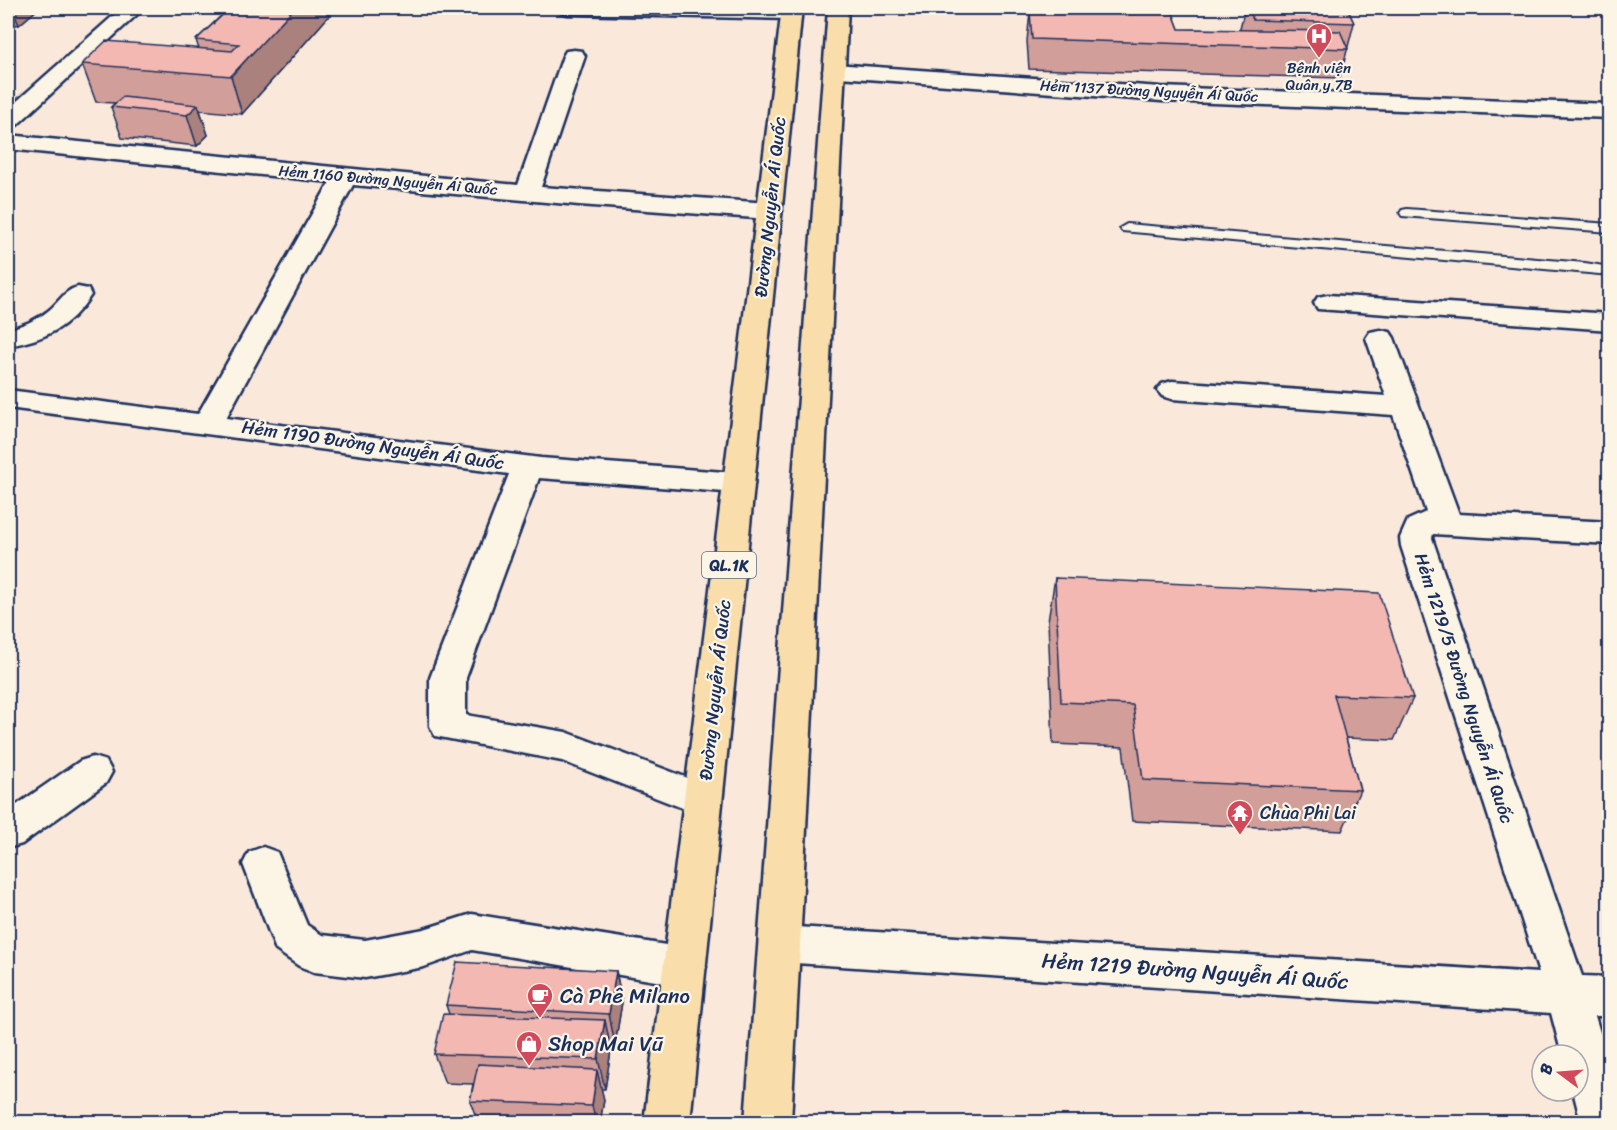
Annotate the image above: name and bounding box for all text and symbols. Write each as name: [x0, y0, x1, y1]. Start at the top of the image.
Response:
hospital icon: Bệnh viện Quân y 7B: [1304, 21, 1334, 59]
place label: Bệnh viện Quân y 7B: [1286, 55, 1353, 98]
street label: Hẻm 1137 Đường Nguyễn Ái Quốc: [1039, 72, 1259, 110]
street label: Đường Nguyễn Ái Quốc: [745, 115, 795, 299]
street label: Hẻm 1160 Đường Nguyễn Ái Quốc: [278, 157, 499, 203]
street label: Hẻm 1190 Đường Nguyễn Ái Quốc: [240, 411, 506, 479]
street label: Hẻm 1219/5 Đường Nguyễn Ái Quốc: [1405, 548, 1523, 828]
road number: QL.1K: [702, 552, 756, 578]
street label: Đường Nguyễn Ái Quốc: [690, 598, 740, 782]
place label: Chùa Phi Lai: [1260, 797, 1357, 829]
temple icon: Chùa Phi Lai: [1225, 798, 1255, 836]
street label: Hẻm 1219 Đường Nguyễn Ái Quốc: [1041, 941, 1350, 1001]
place label: Cà Phê Milano: [560, 977, 690, 1015]
cafe icon: Cà Phê Milano: [525, 981, 555, 1019]
place label: Shop Mai Vũ: [548, 1025, 664, 1063]
shop icon: Shop Mai Vũ: [514, 1029, 544, 1067]
north arrow: [1530, 1043, 1590, 1103]
text: B: [1531, 1059, 1562, 1078]

